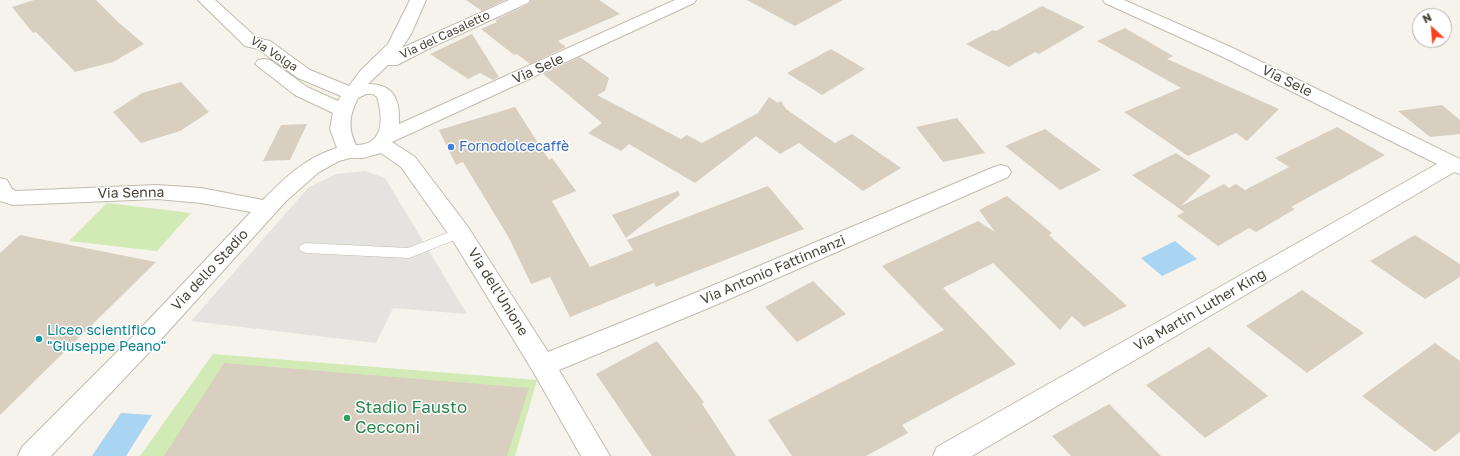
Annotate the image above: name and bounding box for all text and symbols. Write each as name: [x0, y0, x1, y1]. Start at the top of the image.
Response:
street label: Via del Casaletto: [398, 8, 492, 62]
north arrow: [1412, 8, 1452, 48]
text: N: [1420, 10, 1434, 25]
street label: Via Volga: [248, 33, 300, 75]
street label: Via Sele: [510, 50, 566, 88]
street label: Via Sele: [1259, 62, 1315, 100]
place label: Fornodolcecaffè: [459, 139, 569, 155]
marker: Fornodolcecaffè: [446, 142, 456, 152]
street label: Via Senna: [97, 184, 165, 202]
street label: Via dello Stadio: [168, 226, 252, 314]
street label: Via Antonio Fattinnanzi: [698, 232, 848, 308]
street label: Via dell'Unione: [464, 245, 532, 339]
street label: Via Martin Luther King: [1131, 265, 1269, 355]
place label: Liceo scientifico "Giuseppe Peano": [47, 323, 166, 356]
marker: Liceo scientifico "Giuseppe Peano": [34, 334, 44, 344]
place label: Stadio Fausto Cecconi: [355, 398, 467, 438]
marker: Stadio Fausto Cecconi: [342, 413, 352, 423]

